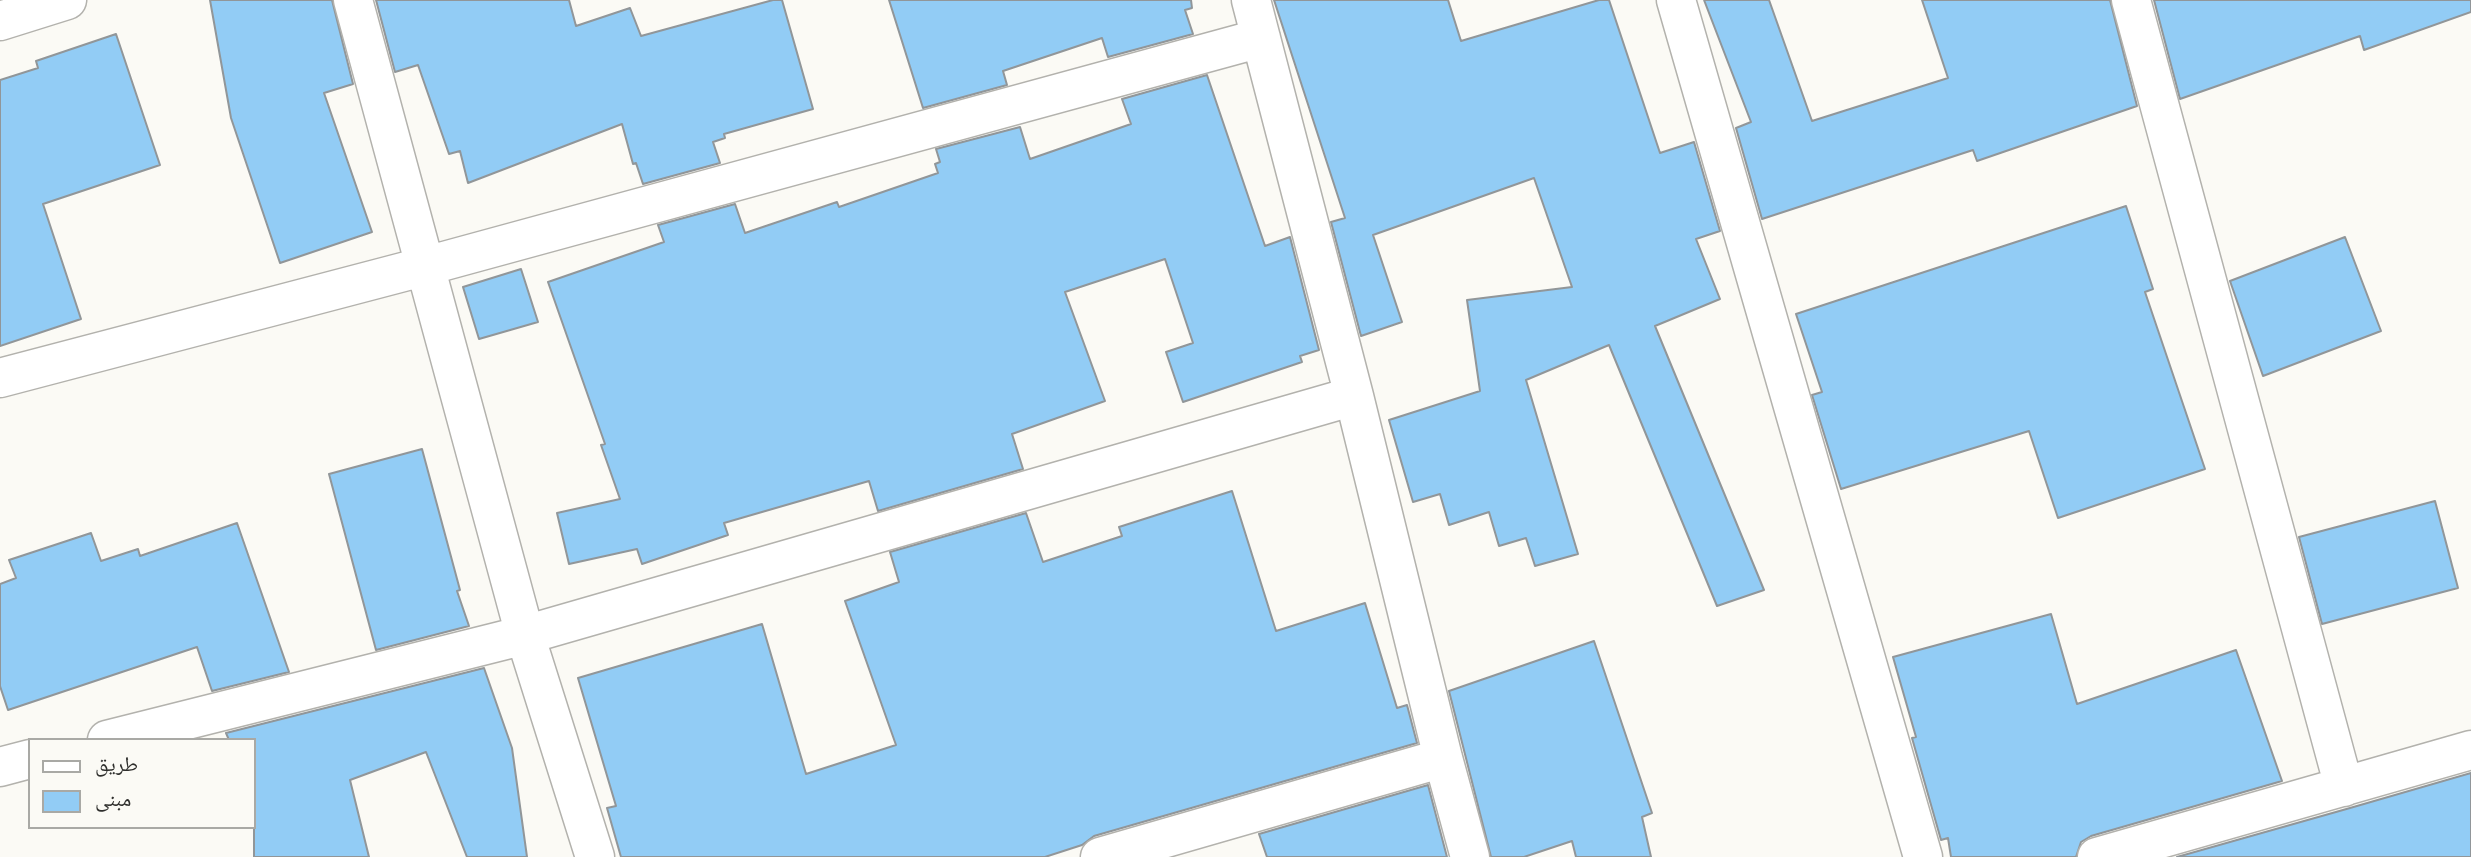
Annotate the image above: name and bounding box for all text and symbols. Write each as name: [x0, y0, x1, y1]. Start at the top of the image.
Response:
legend: [28, 738, 256, 829]
text: طريق: [95, 750, 138, 777]
text: مبنى: [95, 785, 131, 812]

